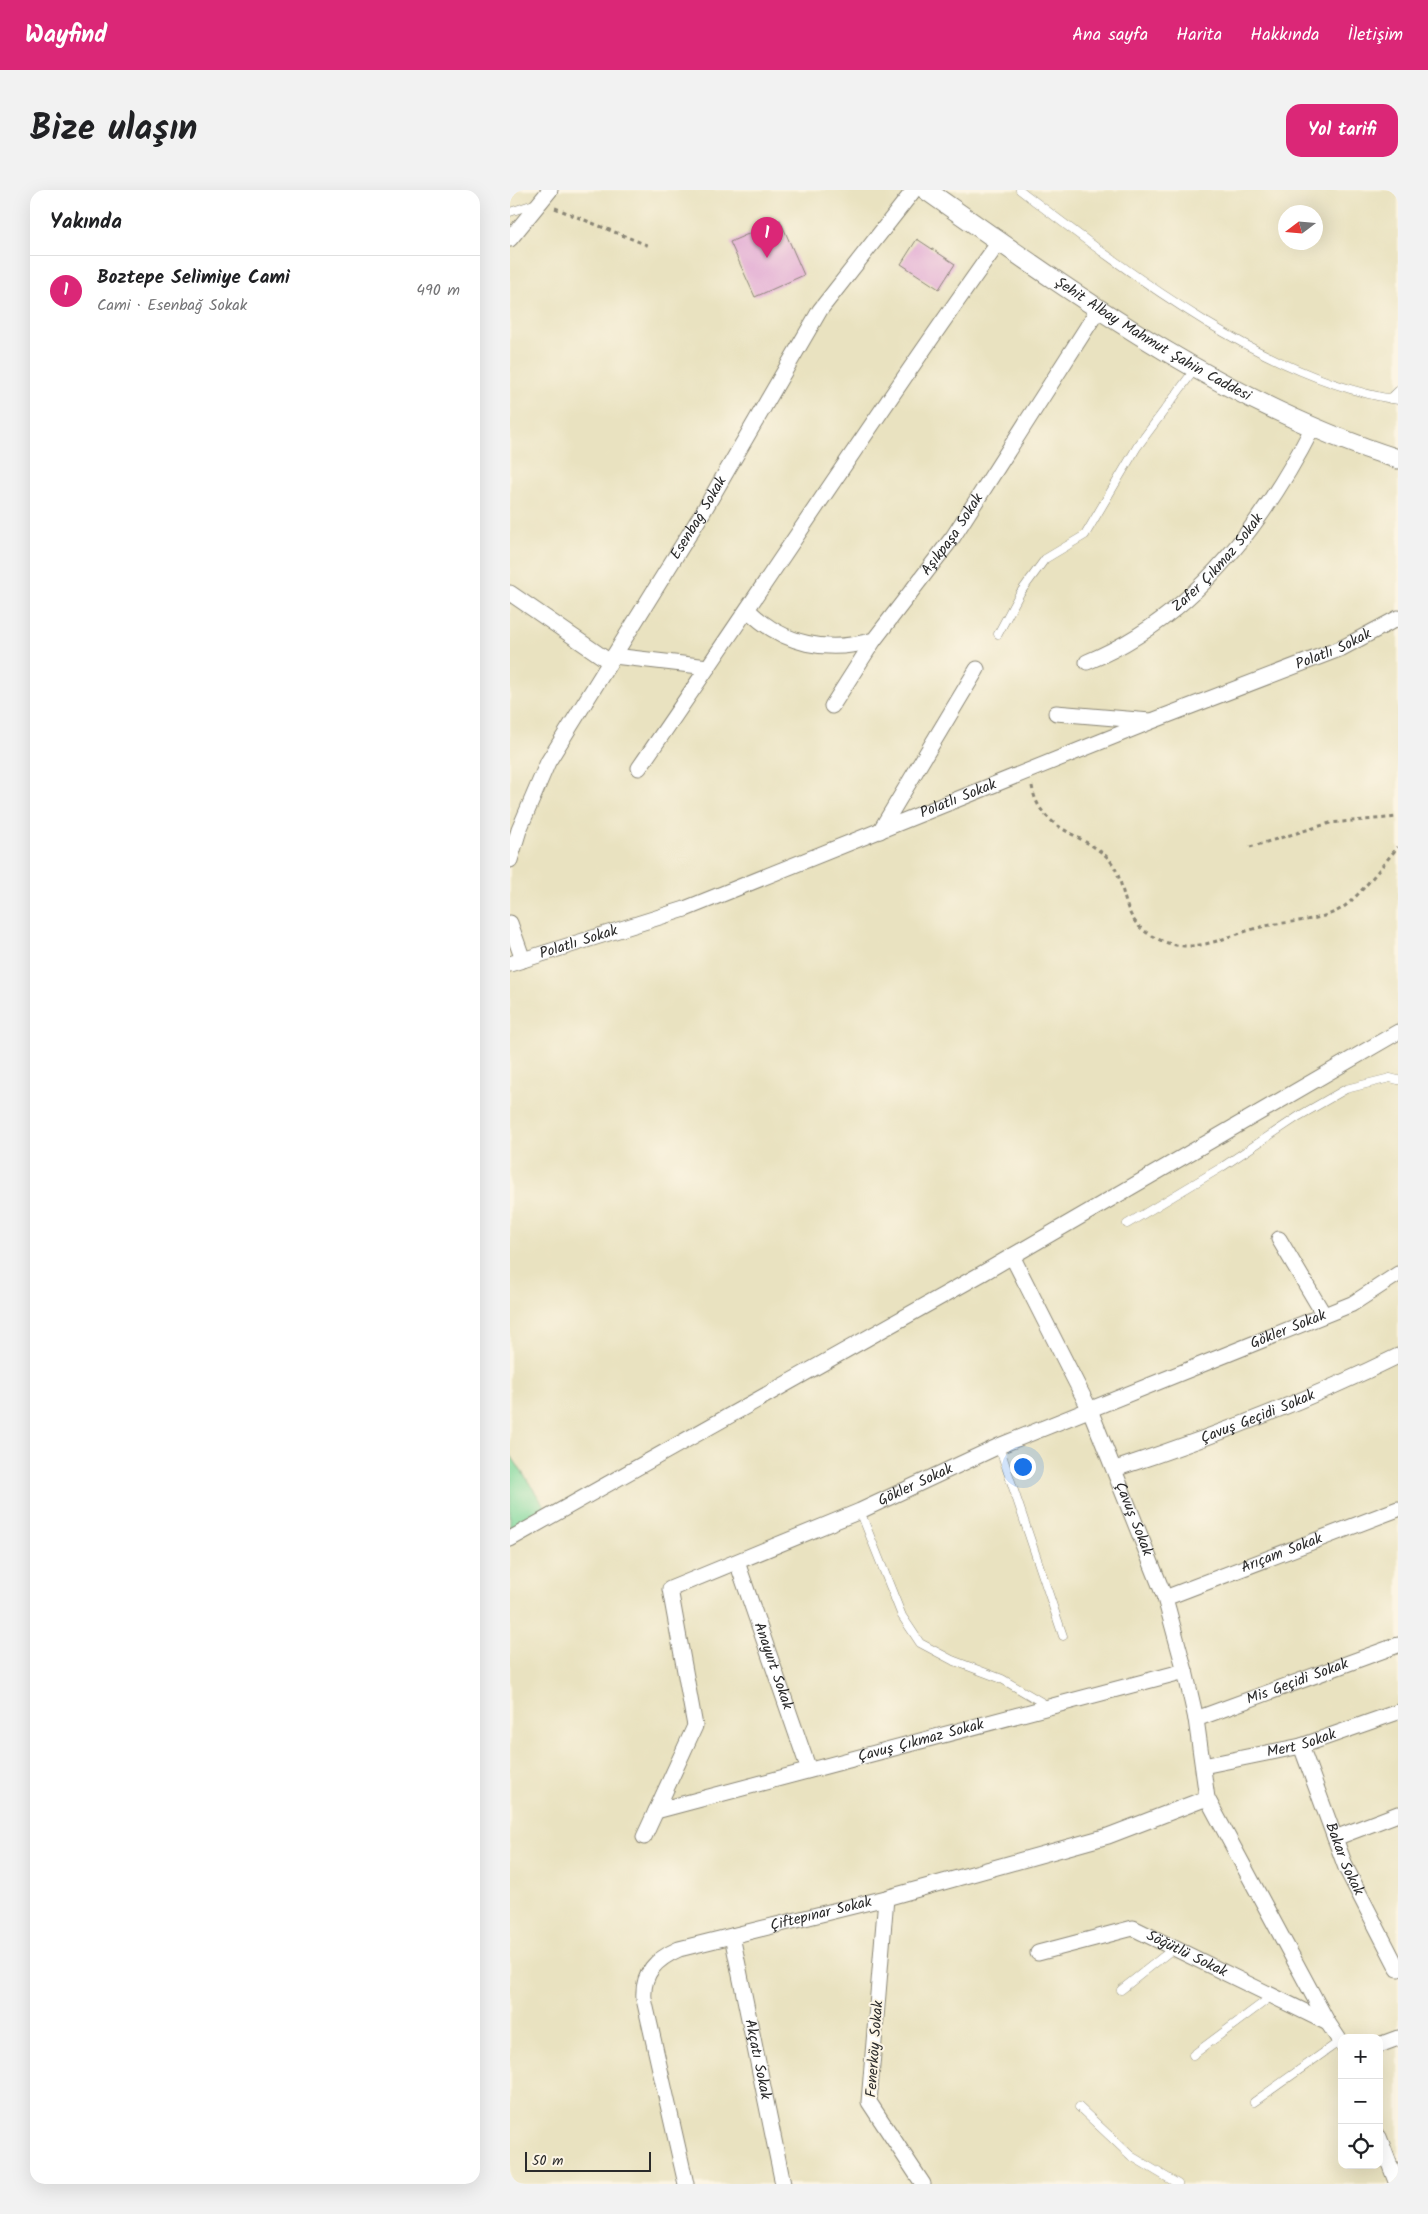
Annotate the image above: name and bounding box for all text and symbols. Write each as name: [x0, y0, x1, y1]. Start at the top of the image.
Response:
text: Wayfind: [25, 16, 107, 55]
text: Ana sayfa: [1072, 21, 1148, 50]
text: Harita: [1176, 21, 1222, 50]
text: Hakkında: [1250, 21, 1319, 50]
text: İletişim: [1347, 21, 1403, 50]
text: Bize ulaşın: [30, 102, 197, 158]
button: Yol tarifi: [1286, 104, 1398, 157]
north arrow: [1278, 205, 1323, 250]
text: Yakında: [50, 206, 122, 239]
pin: 1: [751, 217, 783, 258]
text: Boztepe Selimiye Cami: [97, 263, 290, 293]
street label: Şehit Albay Mahmut Şahin Caddesi: [1050, 271, 1256, 409]
text: 1: [64, 278, 68, 303]
text: 490 m: [416, 278, 460, 303]
text: Cami · Esenbağ Sokak: [97, 293, 247, 318]
street label: Esenbağ Sokak: [664, 471, 734, 565]
street label: Aşıkpaşa Sokak: [915, 488, 990, 581]
street label: Zafer Çıkmaz Sokak: [1167, 508, 1270, 618]
street label: Polatlı Sokak: [1292, 622, 1377, 677]
street label: Polatlı Sokak: [916, 772, 1001, 825]
street label: Polatlı Sokak: [536, 919, 622, 966]
street label: Gökler Sokak: [1246, 1303, 1331, 1356]
street label: Çavuş Geçidi Sokak: [1197, 1383, 1320, 1450]
your location: [1010, 1454, 1036, 1480]
street label: Gökler Sokak: [874, 1457, 958, 1513]
street label: Çavuş Sokak: [1108, 1478, 1159, 1561]
street label: Arıçam Sokak: [1237, 1527, 1327, 1580]
street label: Anayurt Sokak: [747, 1619, 800, 1714]
street label: Mis Geçidi Sokak: [1243, 1652, 1353, 1712]
street label: Çavuş Çıkmaz Sokak: [855, 1712, 988, 1769]
street label: Mert Sokak: [1265, 1722, 1340, 1765]
street label: Bakar Sokak: [1318, 1819, 1371, 1901]
street label: Çiftepınar Sokak: [768, 1890, 875, 1938]
street label: Söğütlü Sokak: [1142, 1924, 1232, 1985]
street label: Fenerköy Sokak: [860, 1999, 890, 2098]
street label: Akçatı Sokak: [737, 2017, 778, 2103]
map controls: [1338, 2034, 1383, 2169]
button: +: [1338, 2034, 1383, 2079]
button: −: [1338, 2079, 1383, 2124]
button: locate: [1338, 2124, 1383, 2169]
scale bar: [525, 2149, 651, 2172]
text: 50 m: [532, 2150, 563, 2172]

